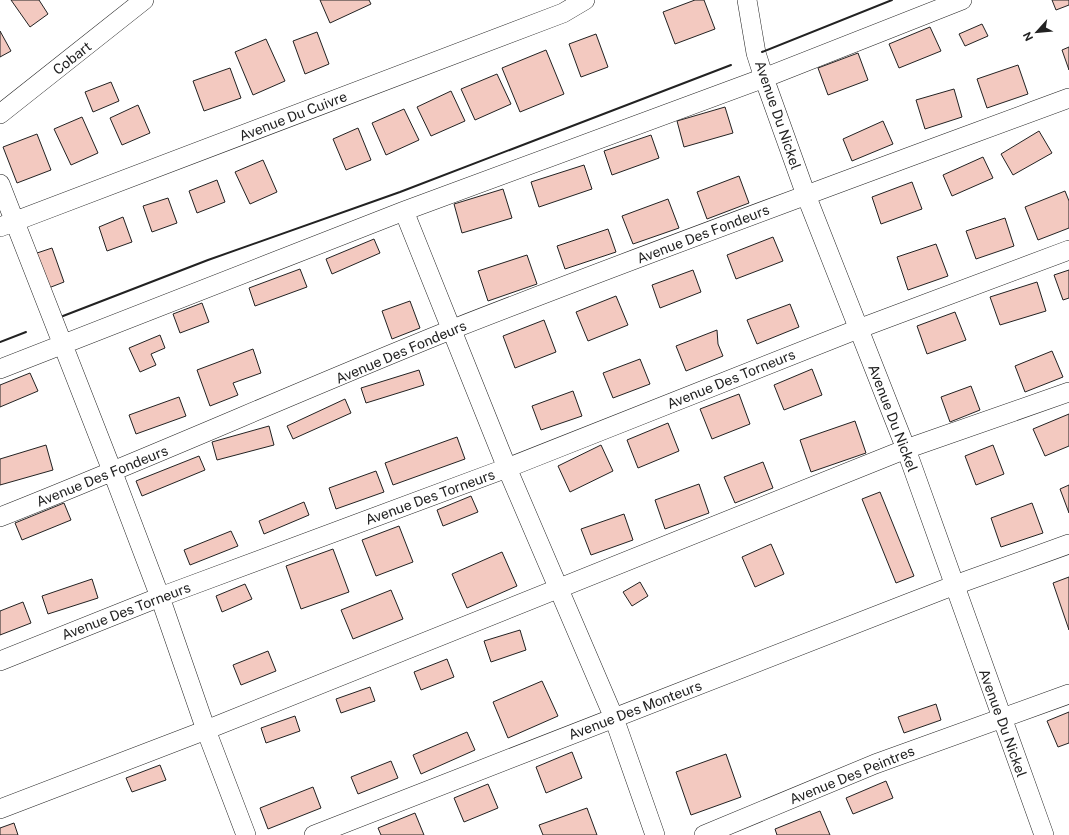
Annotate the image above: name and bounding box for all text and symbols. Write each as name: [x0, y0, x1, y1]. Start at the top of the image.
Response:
north arrow: [1017, 12, 1057, 52]
text: N: [1021, 30, 1035, 43]
street label: Cobart: [50, 38, 94, 78]
street label: Avenue Du Nickel: [752, 59, 804, 171]
street label: Avenue Du Cuivre: [237, 88, 349, 144]
street label: Avenue Des Fondeurs: [635, 201, 771, 267]
street label: Avenue Des Fondeurs: [333, 317, 469, 387]
street label: Avenue Des Torneurs: [665, 346, 797, 412]
street label: Avenue Du Nickel: [865, 362, 921, 474]
street label: Avenue Des Fondeurs: [34, 442, 170, 510]
street label: Avenue Des Torneurs: [363, 466, 497, 528]
street label: Avenue Des Torneurs: [59, 579, 193, 643]
street label: Avenue Du Nickel: [976, 667, 1030, 779]
street label: Avenue Des Monteurs: [566, 677, 704, 743]
street label: Avenue Des Peintres: [787, 743, 917, 807]

